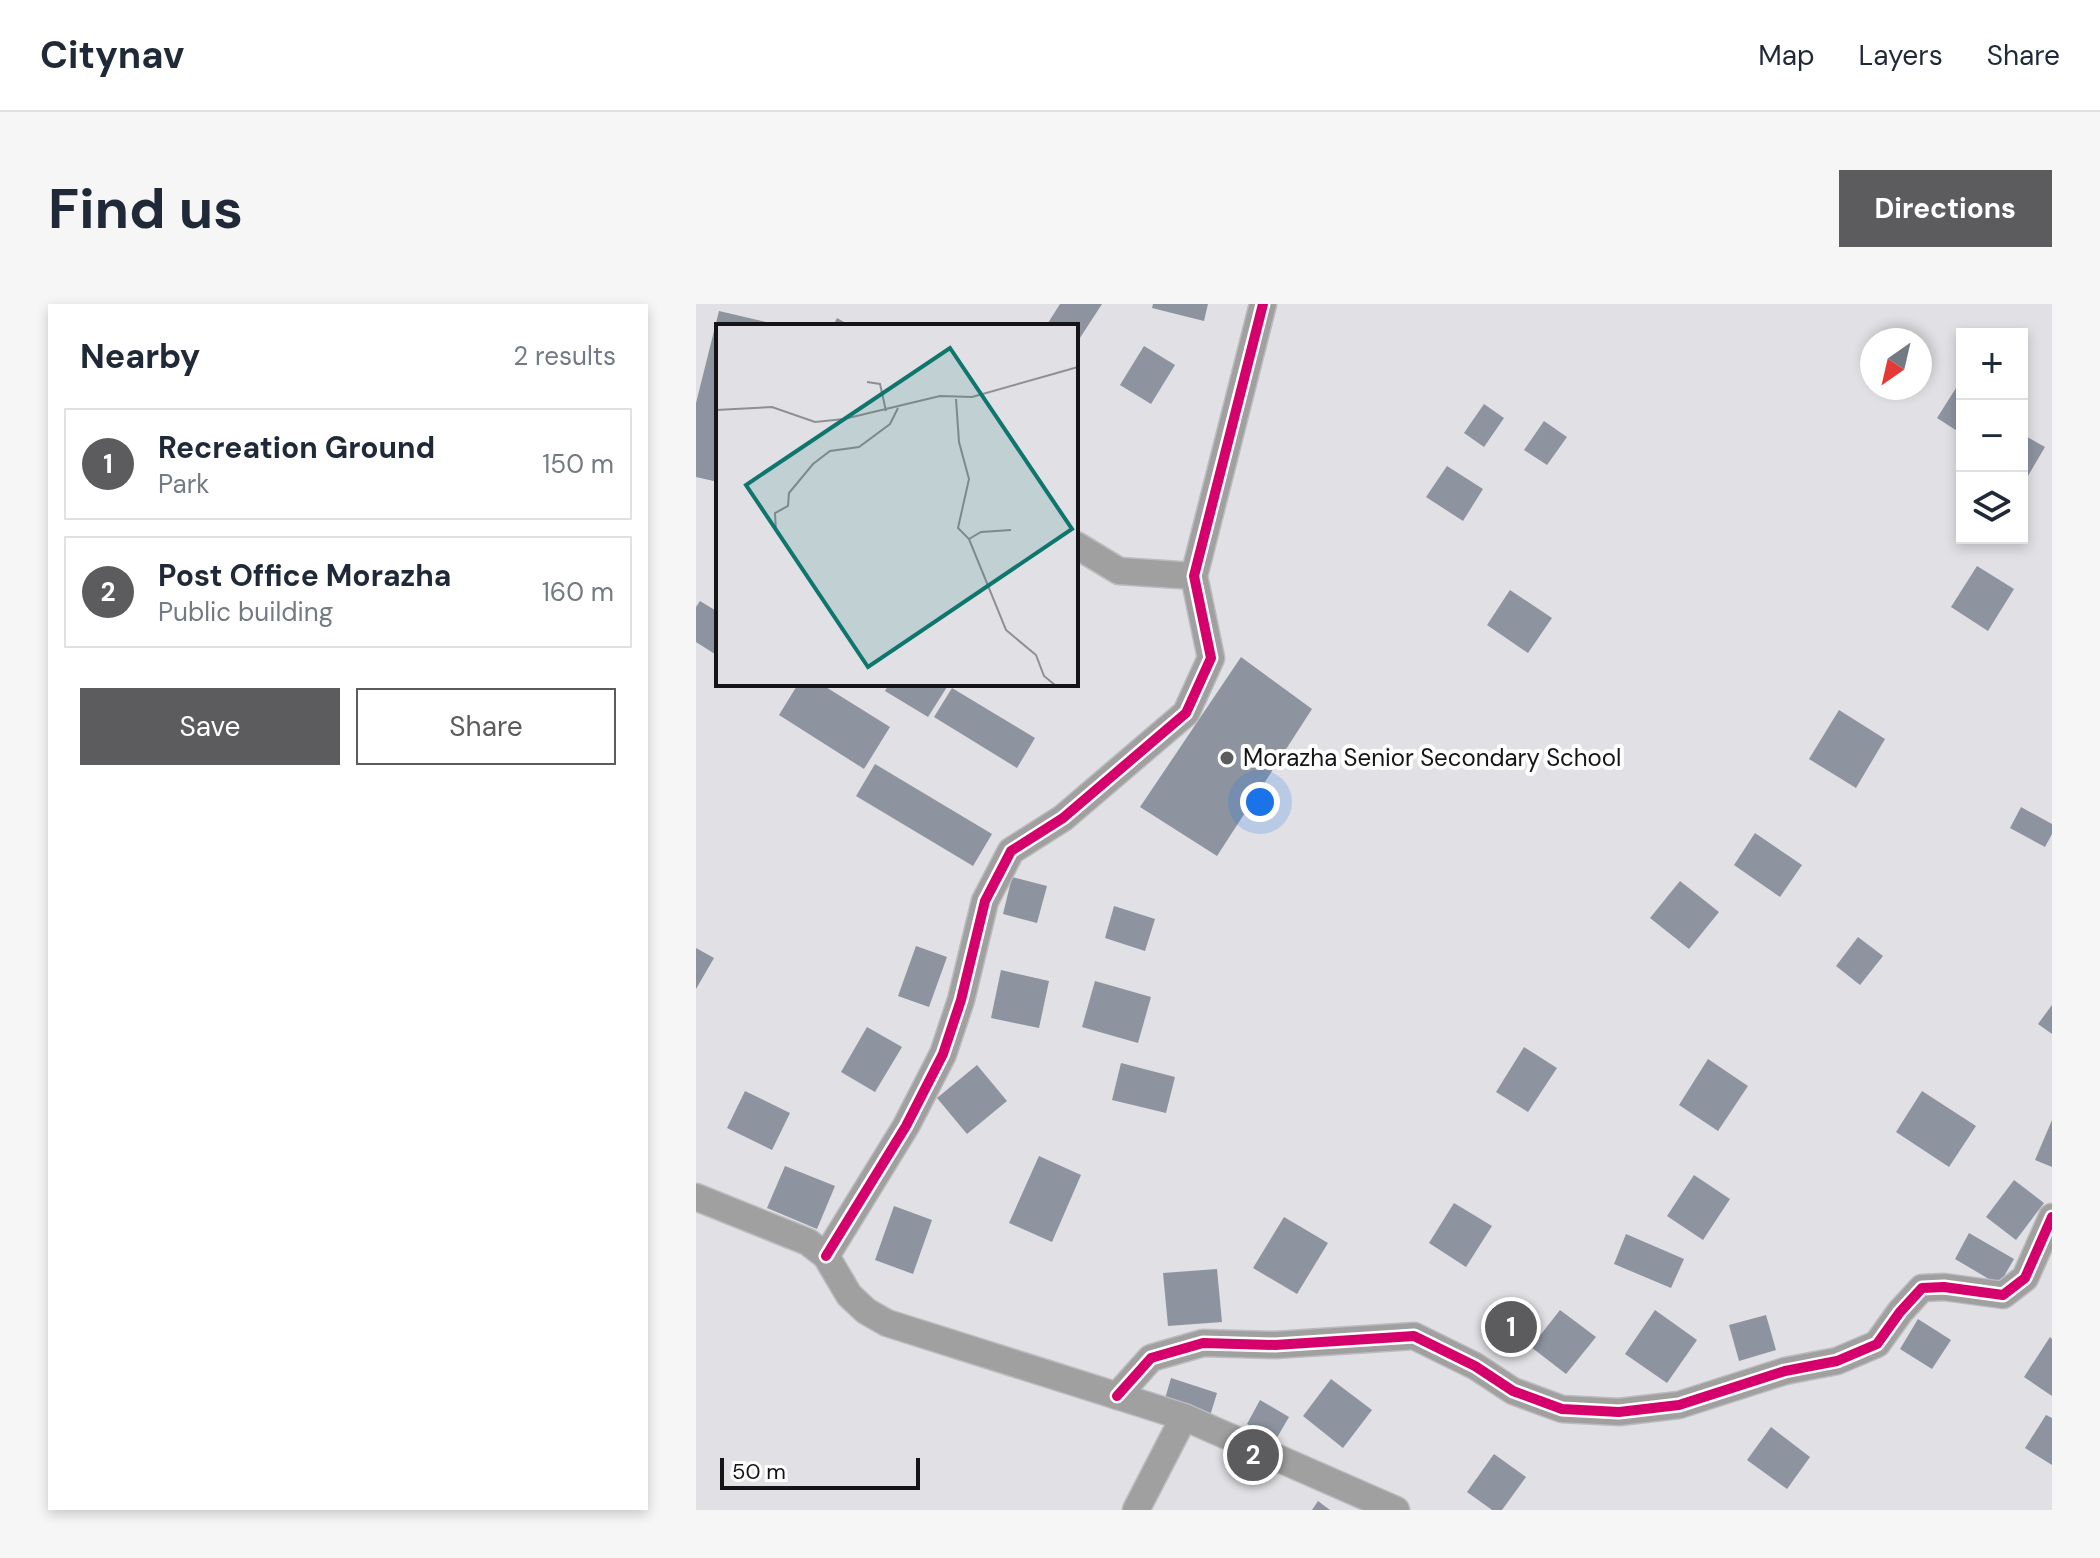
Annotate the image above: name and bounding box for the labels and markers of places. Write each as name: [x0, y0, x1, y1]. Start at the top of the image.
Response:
place label: Morazha Senior Secondary School: [1243, 742, 1621, 773]
marker: Morazha Senior Secondary School: [1218, 749, 1236, 767]
pin: 1: [1485, 1297, 1537, 1357]
pin: 2: [1227, 1425, 1279, 1485]

